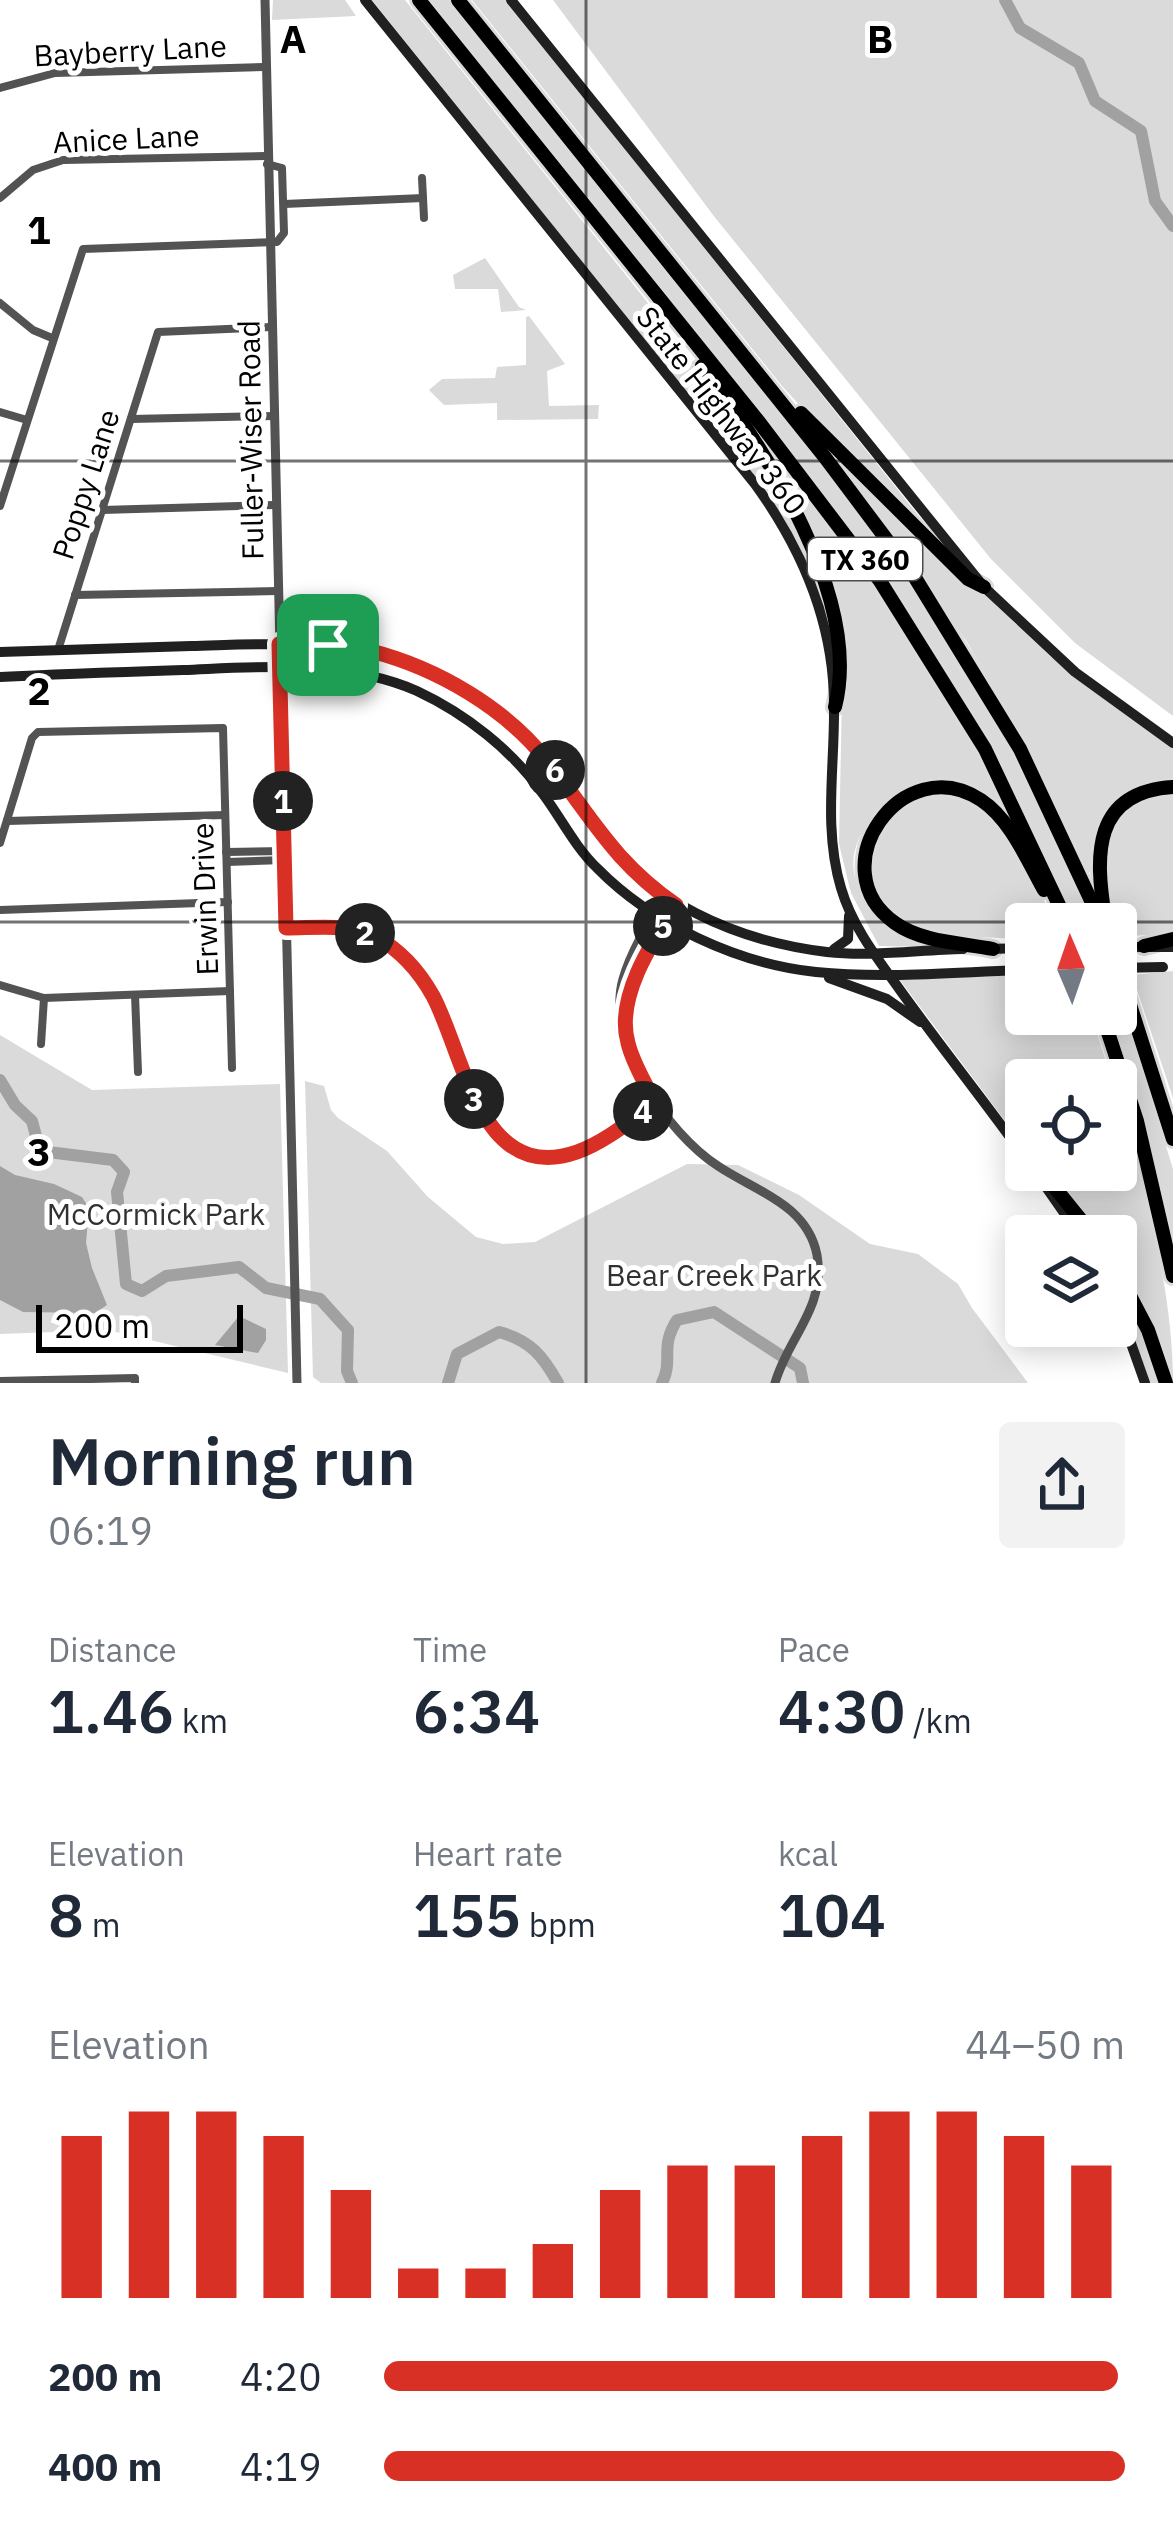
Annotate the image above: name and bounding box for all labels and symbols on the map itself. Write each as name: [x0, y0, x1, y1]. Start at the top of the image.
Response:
text: A: [280, 13, 306, 64]
text: B: [867, 13, 893, 64]
street label: Bayberry Lane: [33, 25, 227, 75]
street label: Anice Lane: [52, 115, 200, 161]
text: 1: [27, 204, 51, 255]
street label: State Highway 360: [628, 298, 816, 522]
street label: Fuller-Wiser Road: [228, 320, 272, 560]
street label: Poppy Lane: [42, 404, 128, 564]
road number: TX 360: [808, 538, 922, 580]
pin: [277, 594, 379, 696]
text: 2: [27, 665, 51, 716]
pin: 6: [525, 740, 585, 800]
pin: 1: [253, 771, 313, 831]
street label: Erwin Drive: [182, 822, 226, 976]
pin: 5: [633, 896, 693, 956]
pin: 2: [335, 903, 395, 963]
north arrow: [1005, 903, 1137, 1035]
pin: 3: [444, 1069, 504, 1129]
pin: 4: [613, 1081, 673, 1141]
text: 3: [27, 1126, 51, 1177]
park label: McCormick Park: [47, 1194, 265, 1233]
park label: Bear Creek Park: [606, 1255, 822, 1294]
scale bar: [36, 1299, 243, 1352]

